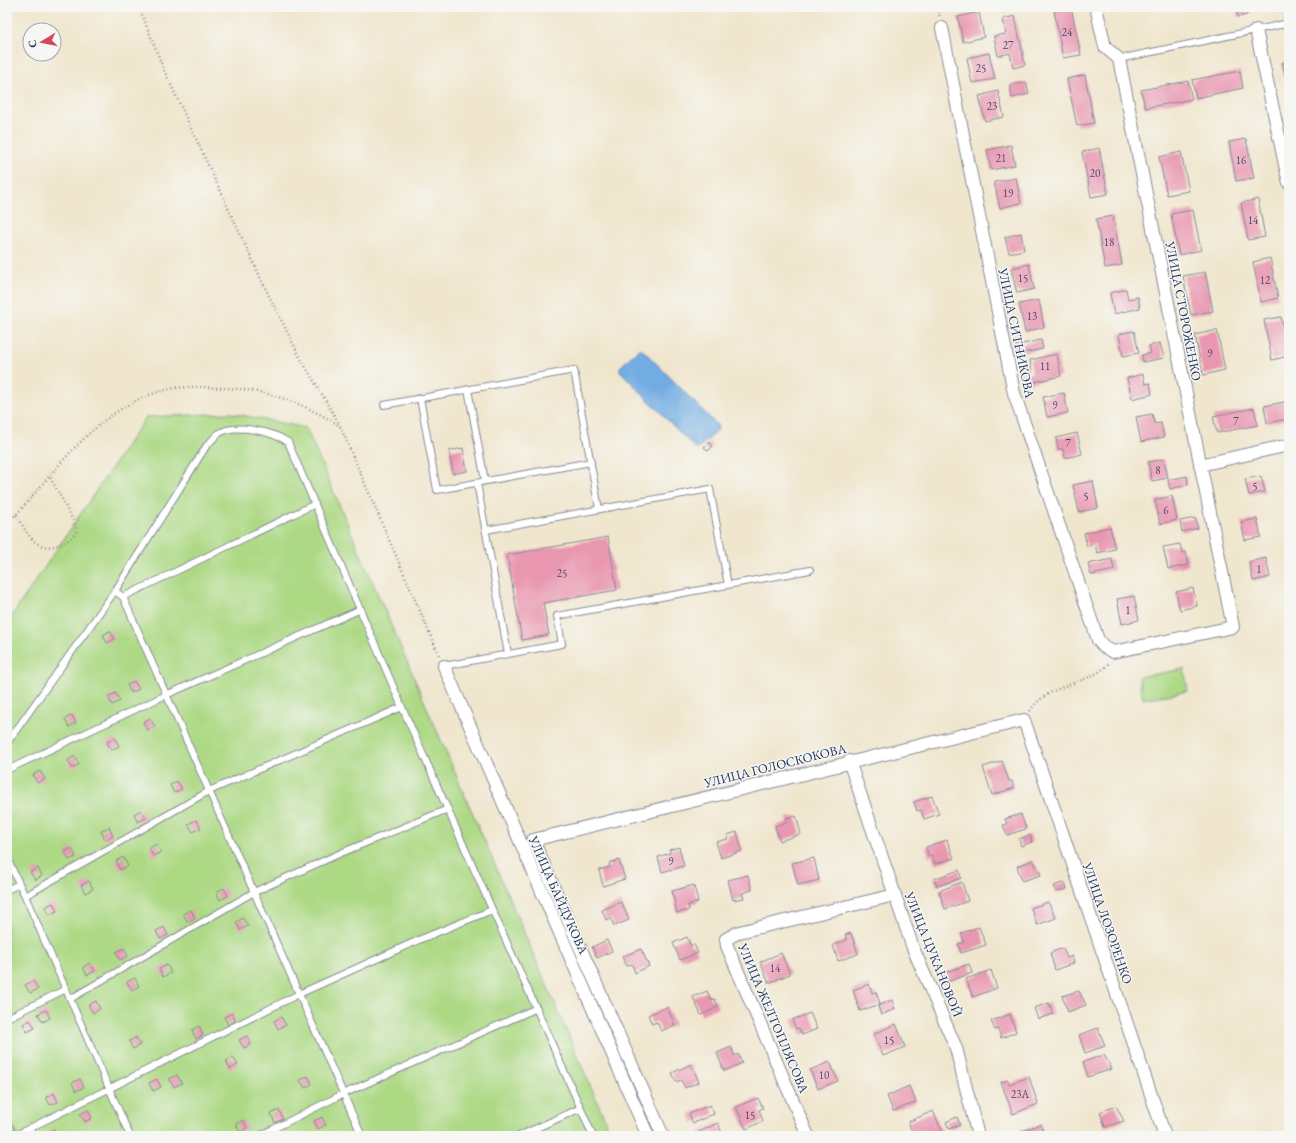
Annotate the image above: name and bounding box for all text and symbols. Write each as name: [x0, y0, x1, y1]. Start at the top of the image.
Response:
north arrow: [22, 22, 62, 62]
house number: 24: [1062, 25, 1073, 39]
text: С: [25, 38, 40, 49]
house number: 27: [1003, 38, 1014, 52]
house number: 25: [976, 61, 986, 75]
house number: 23: [987, 99, 997, 113]
house number: 21: [996, 151, 1006, 165]
house number: 16: [1236, 153, 1247, 167]
house number: 20: [1090, 166, 1100, 180]
house number: 19: [1003, 186, 1014, 200]
house number: 14: [1248, 213, 1259, 227]
house number: 18: [1104, 235, 1114, 249]
street label: УЛИЦА СТОРОЖЕНКО: [1161, 239, 1205, 382]
street label: УЛИЦА СИТНИКОВА: [994, 265, 1039, 401]
house number: 15: [1018, 271, 1028, 285]
house number: 12: [1260, 273, 1271, 287]
house number: 13: [1027, 309, 1037, 323]
house number: 9: [1207, 346, 1213, 360]
house number: 11: [1040, 359, 1050, 373]
house number: 9: [1052, 398, 1058, 412]
house number: 7: [1233, 414, 1239, 428]
house number: 7: [1065, 436, 1071, 450]
house number: 8: [1155, 463, 1161, 477]
house number: 5: [1252, 479, 1258, 493]
house number: 5: [1083, 489, 1089, 503]
house number: 6: [1163, 503, 1169, 517]
house number: 1: [1256, 562, 1262, 576]
house number: 25: [557, 566, 567, 580]
house number: 1: [1125, 603, 1131, 617]
street label: УЛИЦА ГОЛОСКОКОВА: [701, 739, 849, 792]
street label: УЛИЦА БАЙДУКОВА: [524, 833, 593, 958]
house number: 9: [668, 854, 674, 868]
street label: УЛИЦА ЛОЗОРЕНКО: [1078, 859, 1136, 986]
street label: УЛИЦА ЦУКАНОВОЙ: [900, 888, 967, 1020]
street label: УЛИЦА ЖЕЛТОПЛЯСОВА: [734, 940, 813, 1097]
house number: 14: [770, 961, 781, 975]
house number: 15: [884, 1033, 894, 1047]
house number: 10: [819, 1068, 829, 1082]
house number: 23А: [1011, 1087, 1029, 1101]
house number: 15: [745, 1108, 755, 1122]

